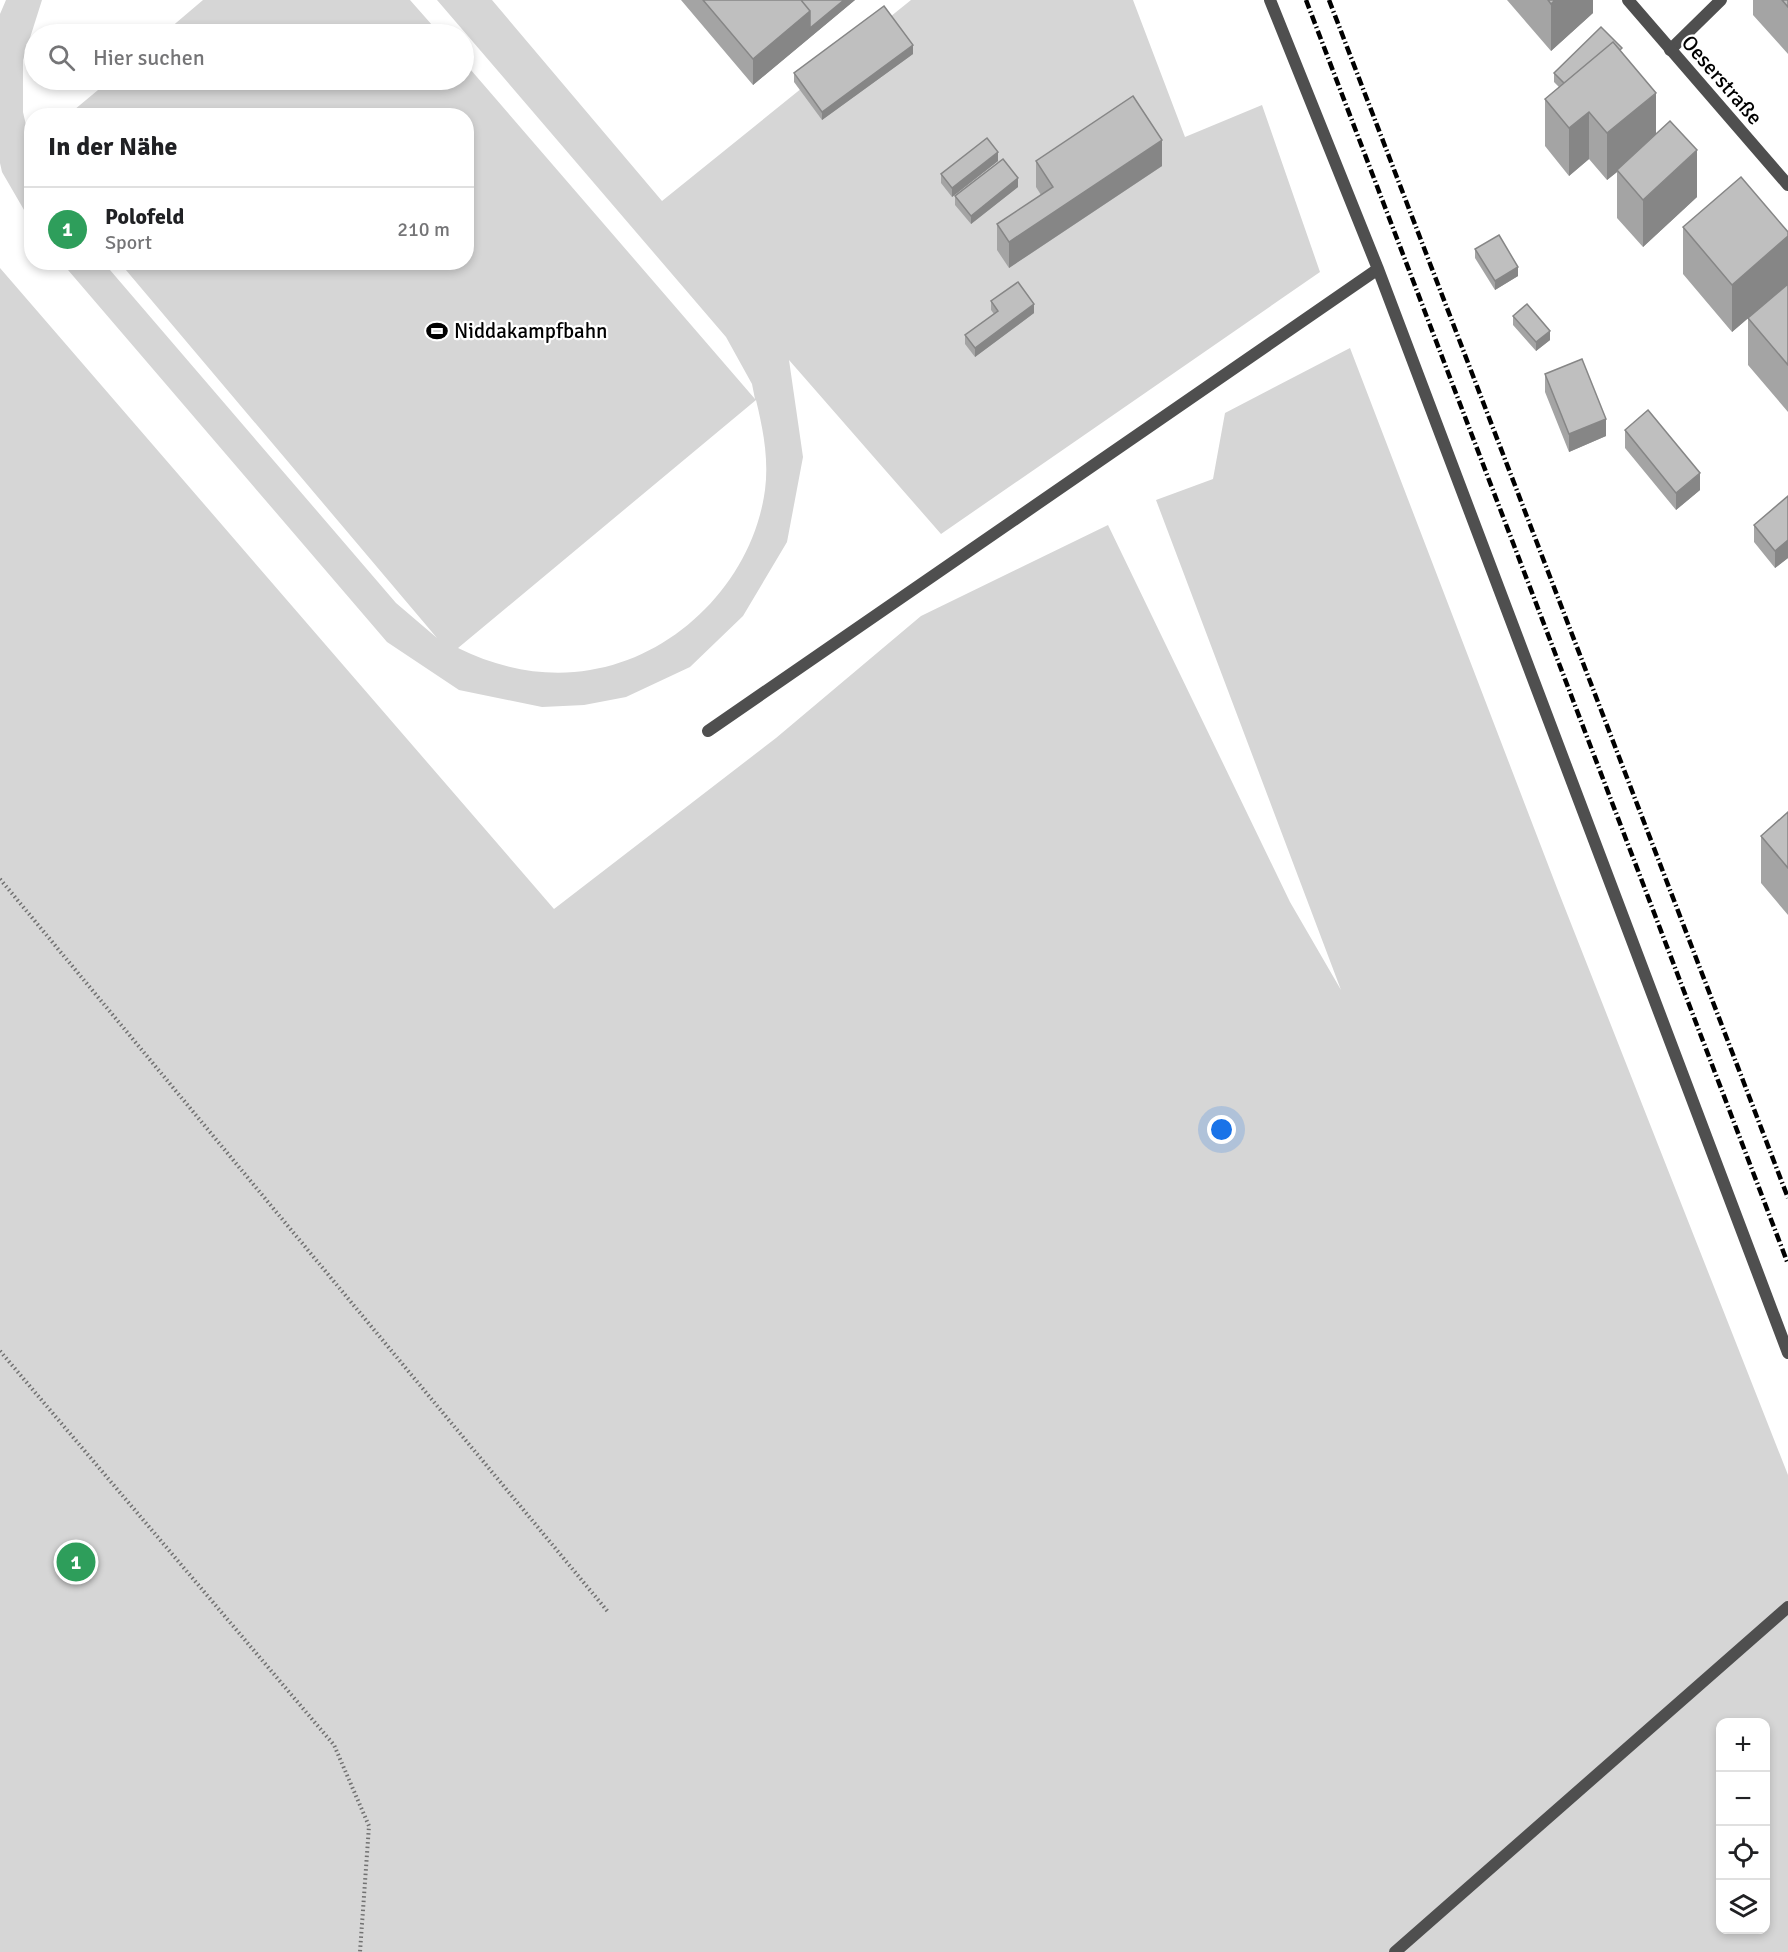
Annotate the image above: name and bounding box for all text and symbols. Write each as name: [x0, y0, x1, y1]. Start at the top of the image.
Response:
search box: [24, 24, 474, 90]
street label: Oeserstraße: [1676, 30, 1768, 130]
icon: search: [45, 41, 78, 74]
text: Hier suchen: [93, 44, 205, 71]
text: In der Nähe: [48, 131, 178, 163]
text: Polofeld: [105, 203, 184, 230]
text: 1: [62, 217, 73, 242]
text: 210 m: [397, 217, 450, 242]
text: Sport: [105, 230, 152, 255]
place label: Niddakampfbahn: [454, 318, 608, 344]
sports icon: Niddakampfbahn: [425, 319, 449, 343]
your location: [1207, 1115, 1236, 1144]
pin: 1: [56, 1540, 96, 1584]
map controls: [1716, 1718, 1770, 1934]
button: +: [1716, 1718, 1770, 1772]
button: −: [1716, 1772, 1770, 1826]
button: locate: [1716, 1826, 1770, 1880]
button: layers: [1716, 1880, 1770, 1934]

